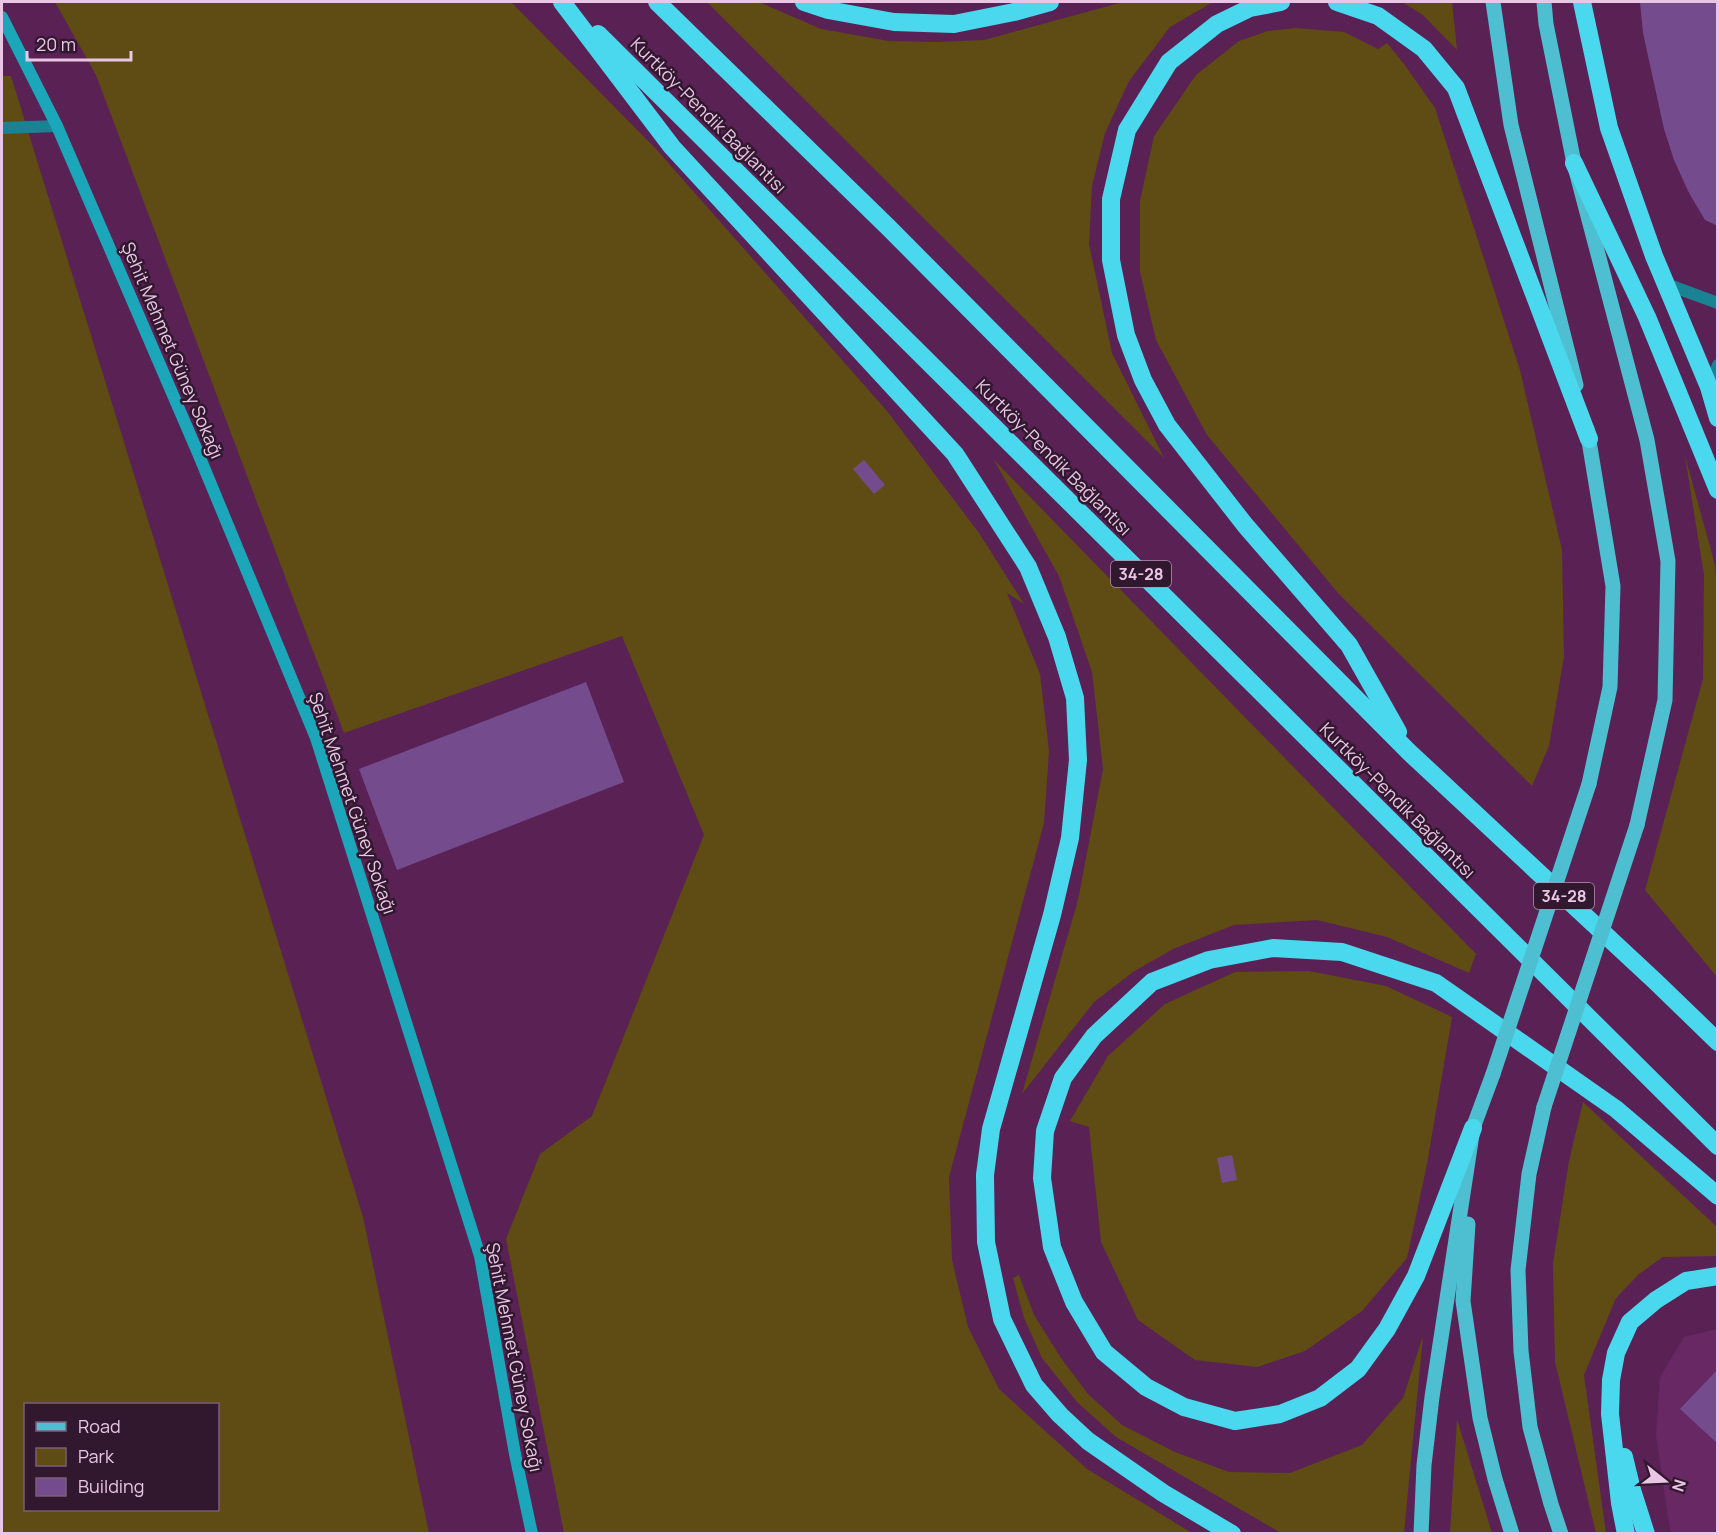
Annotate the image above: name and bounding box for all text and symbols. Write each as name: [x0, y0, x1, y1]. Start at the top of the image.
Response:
scale bar: [27, 24, 130, 62]
text: 20 m: [36, 32, 76, 56]
street label: Kurtköy-Pendik Bağlantısı: [626, 32, 792, 198]
street label: Şehit Mehmet Güney Sokağı: [116, 238, 230, 462]
street label: Kurtköy-Pendik Bağlantısı: [971, 374, 1137, 540]
road number: 34-28: [1111, 561, 1171, 587]
street label: Şehit Mehmet Güney Sokağı: [304, 689, 402, 917]
street label: Kurtköy-Pendik Bağlantısı: [1315, 717, 1481, 883]
road number: 34-28: [1534, 883, 1594, 909]
street label: Şehit Mehmet Güney Sokağı: [481, 1240, 549, 1474]
legend: [24, 1403, 219, 1511]
text: Road: [78, 1414, 121, 1438]
text: Park: [78, 1444, 115, 1468]
north arrow: [1635, 1451, 1695, 1511]
text: Building: [78, 1474, 144, 1498]
text: N: [1667, 1477, 1692, 1495]

